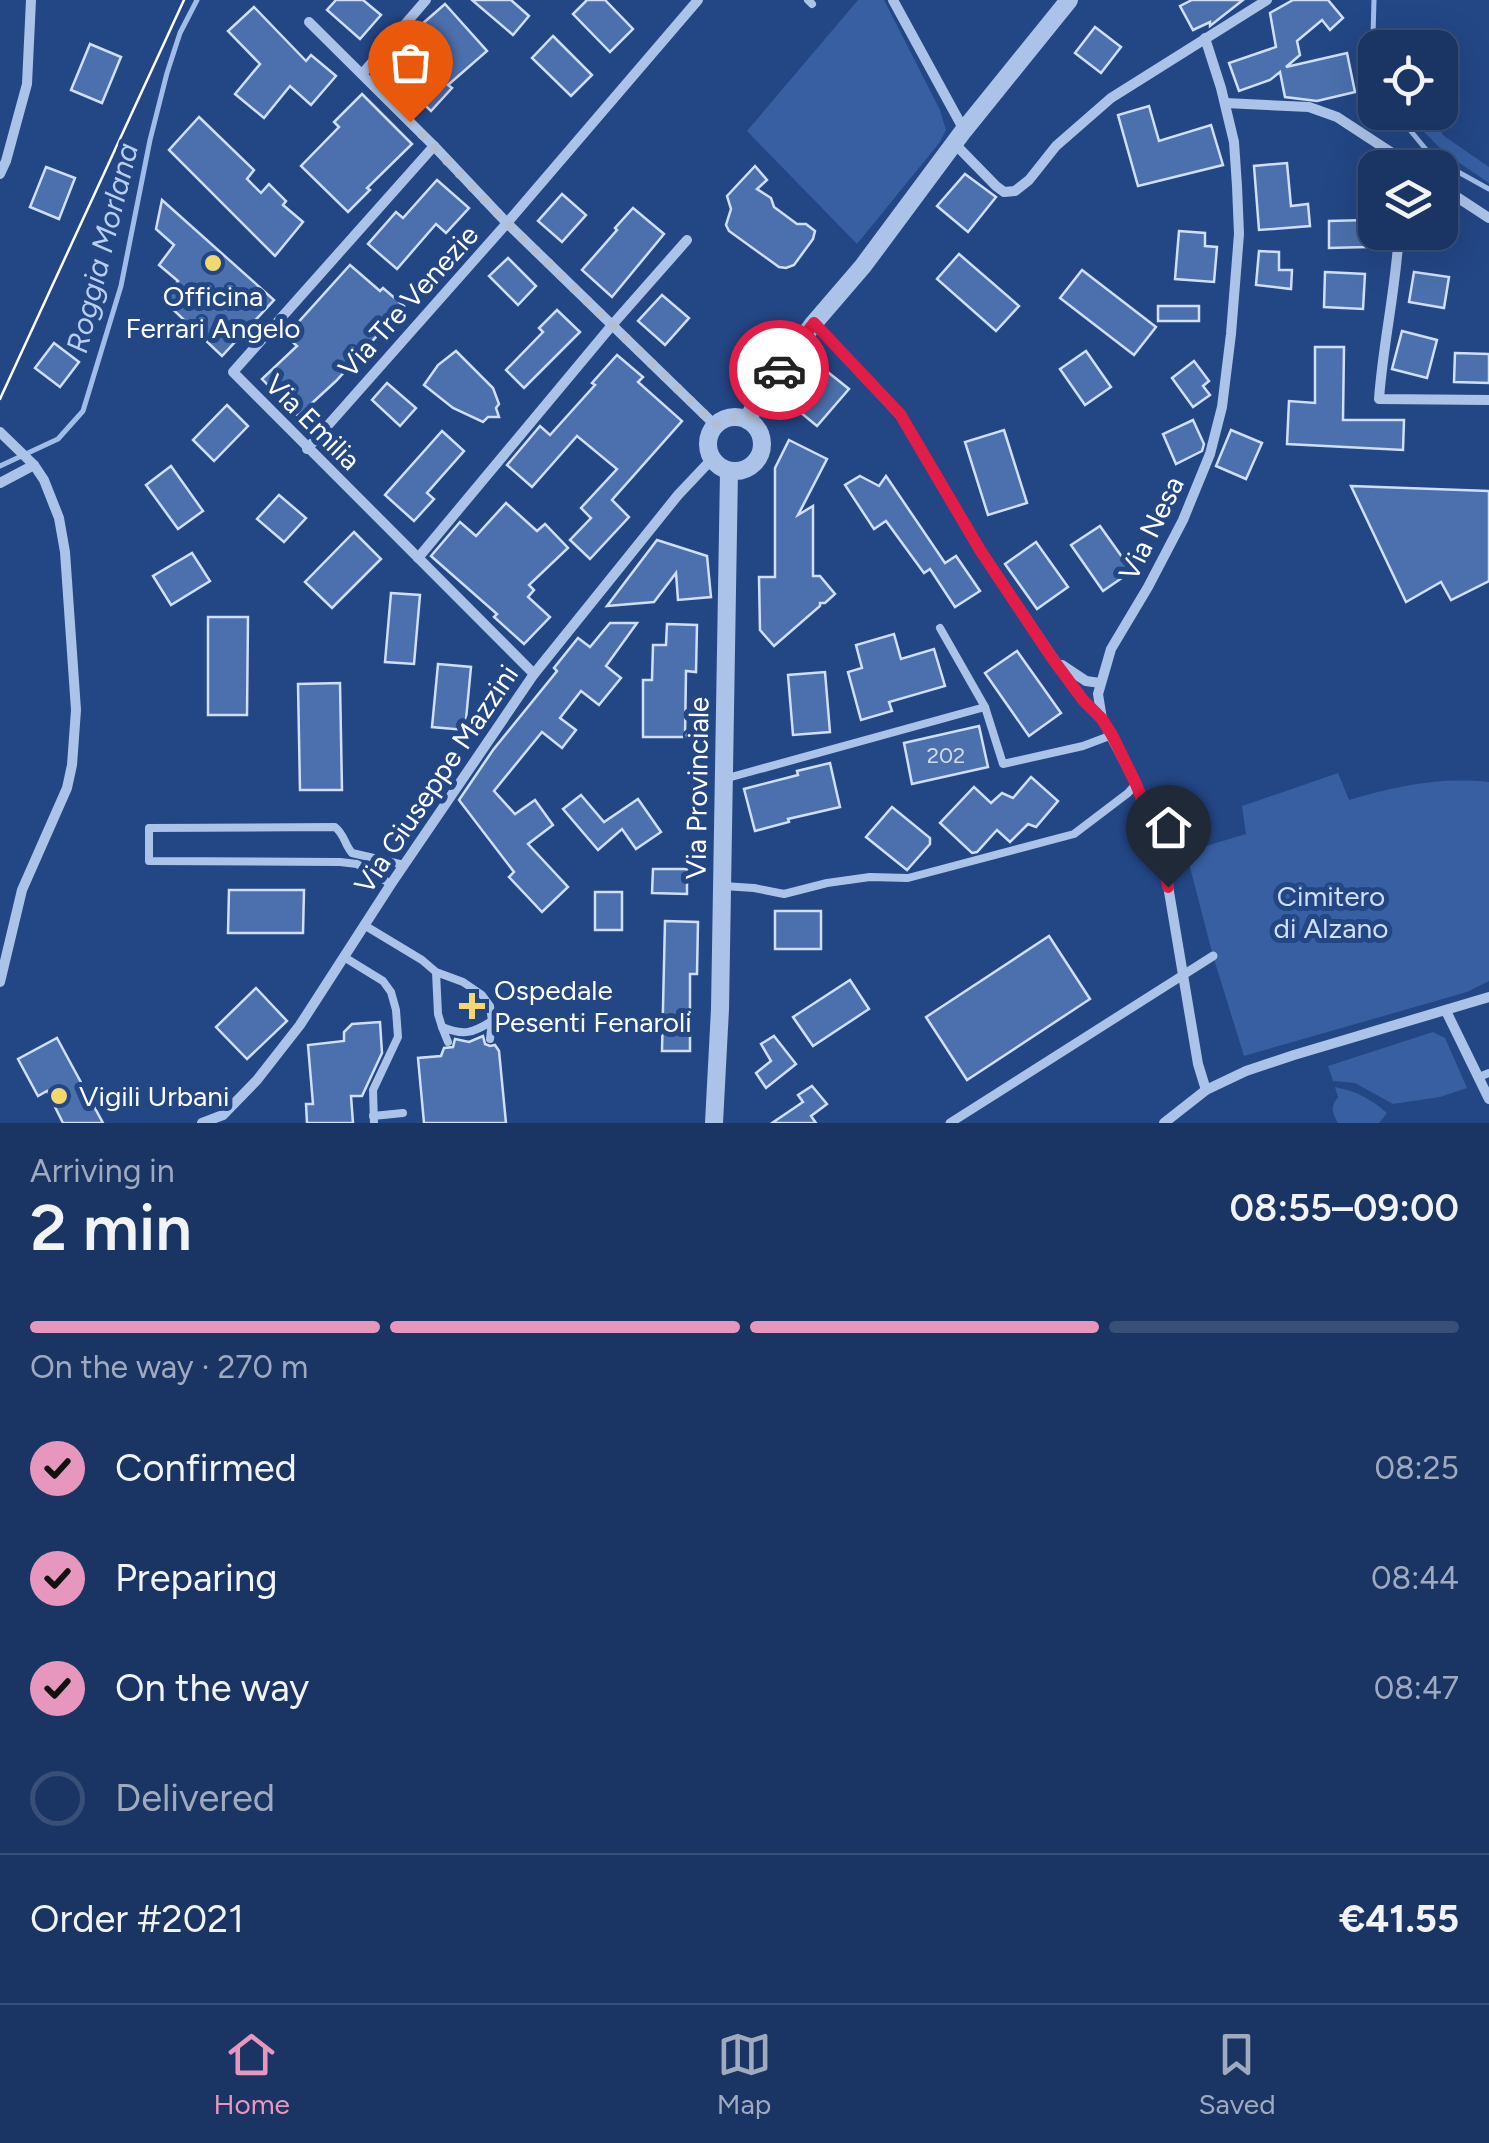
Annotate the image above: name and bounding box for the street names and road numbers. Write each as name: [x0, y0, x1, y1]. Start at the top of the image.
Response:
street label: Via Tre Venezie: [331, 218, 485, 384]
street label: Via Emilia: [258, 367, 368, 477]
street label: Via Nesa: [1111, 470, 1191, 586]
street label: Via Giuseppe Mazzini: [347, 658, 525, 900]
street label: Via Provinciale: [678, 696, 716, 880]

